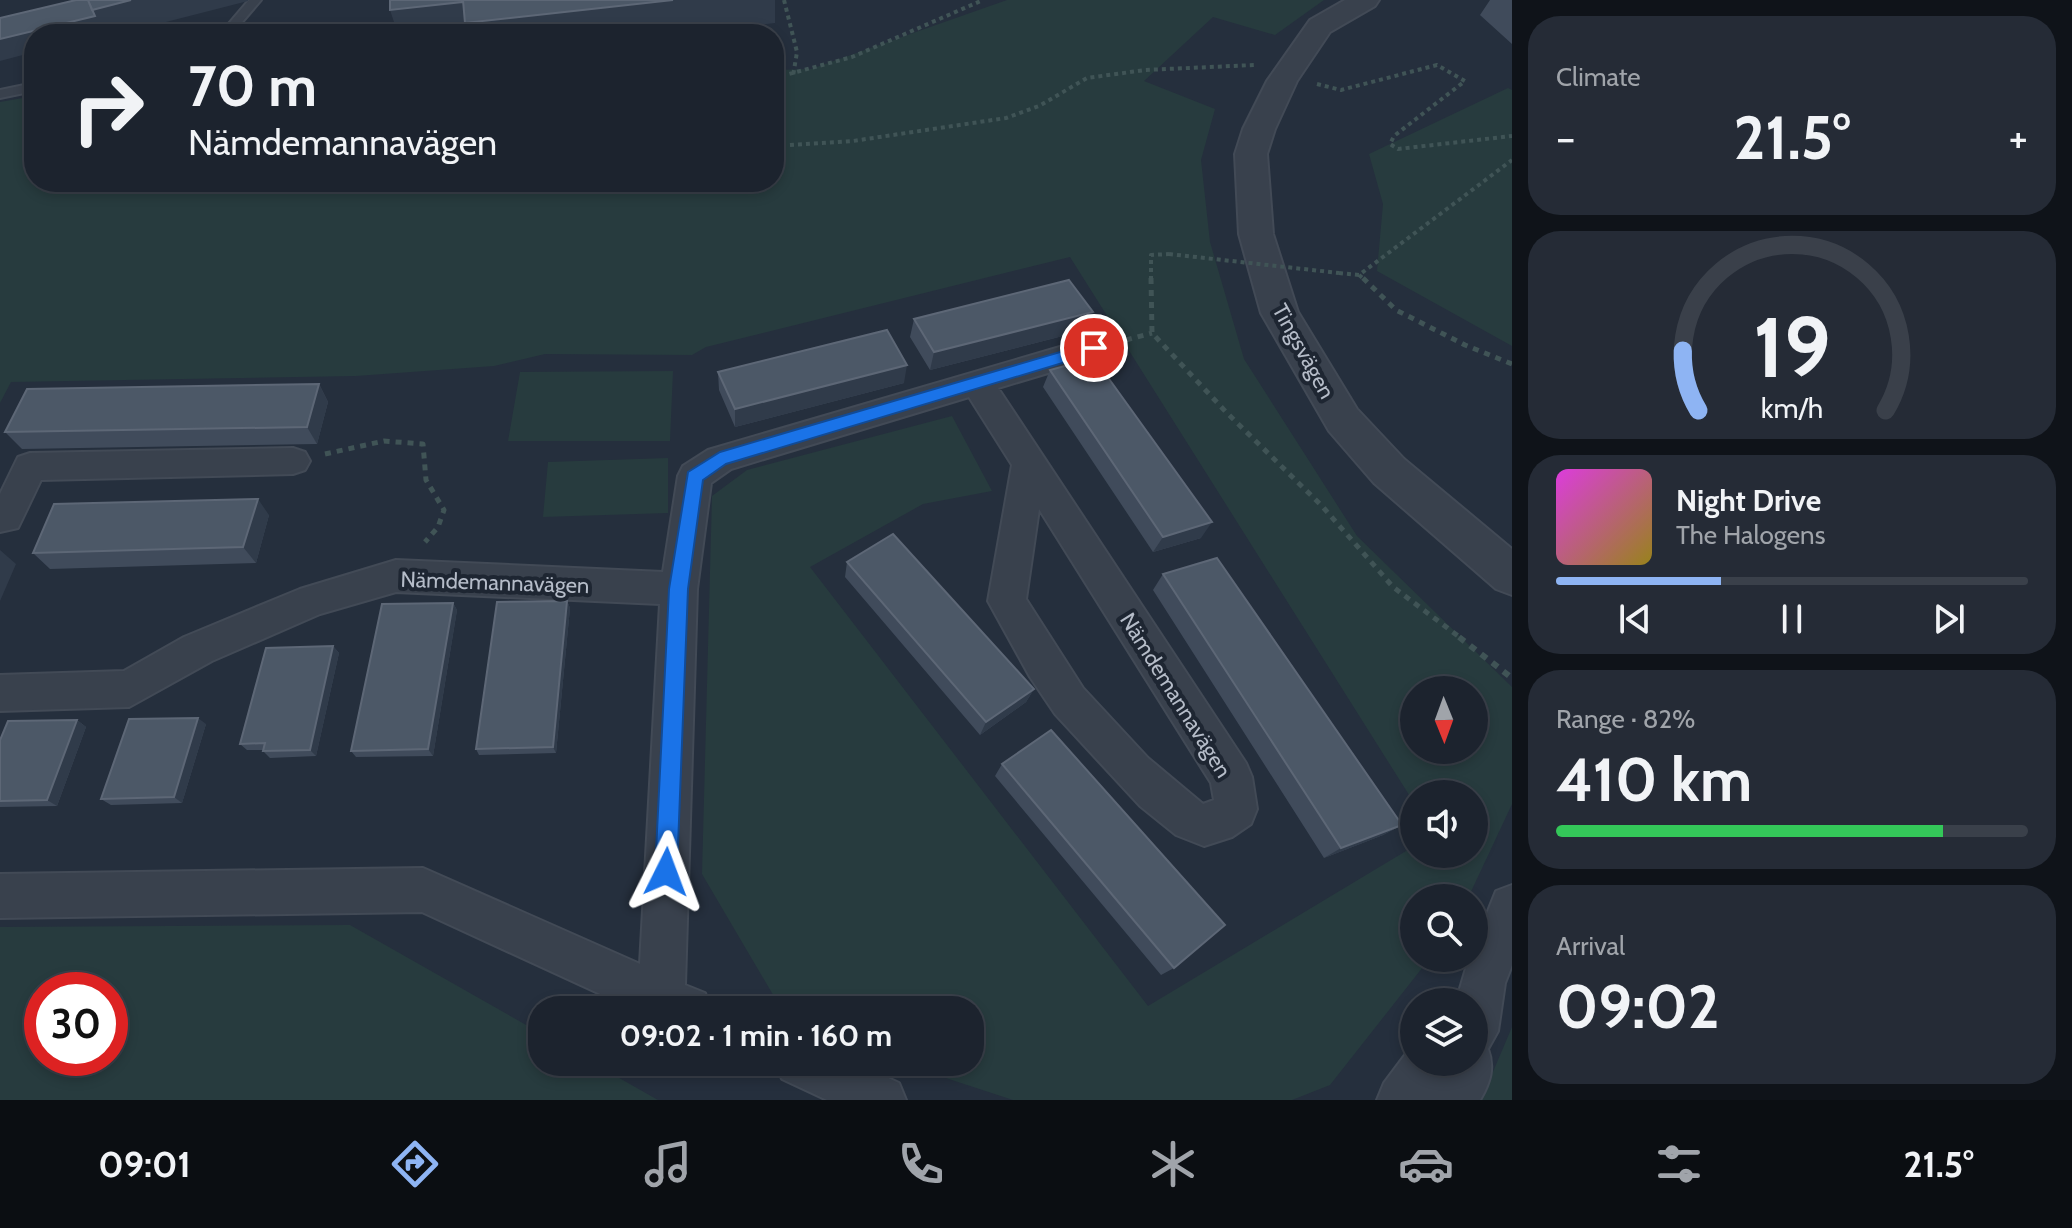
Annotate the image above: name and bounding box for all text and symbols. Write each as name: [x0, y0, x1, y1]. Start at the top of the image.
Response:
text: 70 m: [188, 52, 317, 120]
icon: right: [56, 56, 160, 160]
text: Climate: [1556, 61, 1641, 93]
text: 21.5°: [1734, 101, 1850, 174]
text: −: [1556, 111, 1575, 164]
text: +: [2009, 111, 2028, 164]
text: Nämdemannavägen: [188, 120, 497, 164]
text: 19: [1753, 297, 1831, 398]
street label: Tingsvägen: [1266, 299, 1341, 403]
pin: [1060, 314, 1128, 382]
icon: arrive: [1072, 326, 1116, 370]
text: km/h: [1761, 390, 1823, 425]
text: Night Drive: [1676, 482, 1821, 519]
text: The Halogens: [1676, 519, 1825, 551]
street label: Nämdemannavägen: [400, 566, 590, 599]
icon: previous: [1613, 597, 1657, 641]
icon: pause: [1770, 597, 1814, 641]
icon: next: [1927, 597, 1971, 641]
street label: Nämdemannavägen: [1114, 608, 1237, 783]
north arrow: [1400, 676, 1488, 764]
map controls: [1400, 676, 1488, 1076]
text: Range · 82%: [1556, 703, 1695, 735]
text: 410 km: [1556, 743, 1752, 816]
button: sound: [1400, 780, 1488, 868]
position arrow: [624, 830, 708, 914]
button: search: [1400, 884, 1488, 972]
text: Arrival: [1556, 930, 1625, 962]
text: 09:02: [1556, 970, 1720, 1043]
speed limit sign: 30: [24, 972, 128, 1076]
button: layers: [1400, 988, 1488, 1076]
text: 09:02 · 1 min · 160 m: [620, 1017, 892, 1054]
icon: directions: [387, 1136, 443, 1192]
icon: music: [640, 1136, 696, 1192]
icon: phone: [893, 1136, 949, 1192]
icon: climate: [1145, 1136, 1201, 1192]
icon: car: [1398, 1136, 1454, 1192]
icon: filters: [1651, 1136, 1707, 1192]
text: 09:01: [98, 1142, 191, 1186]
text: 21.5°: [1904, 1142, 1974, 1186]

